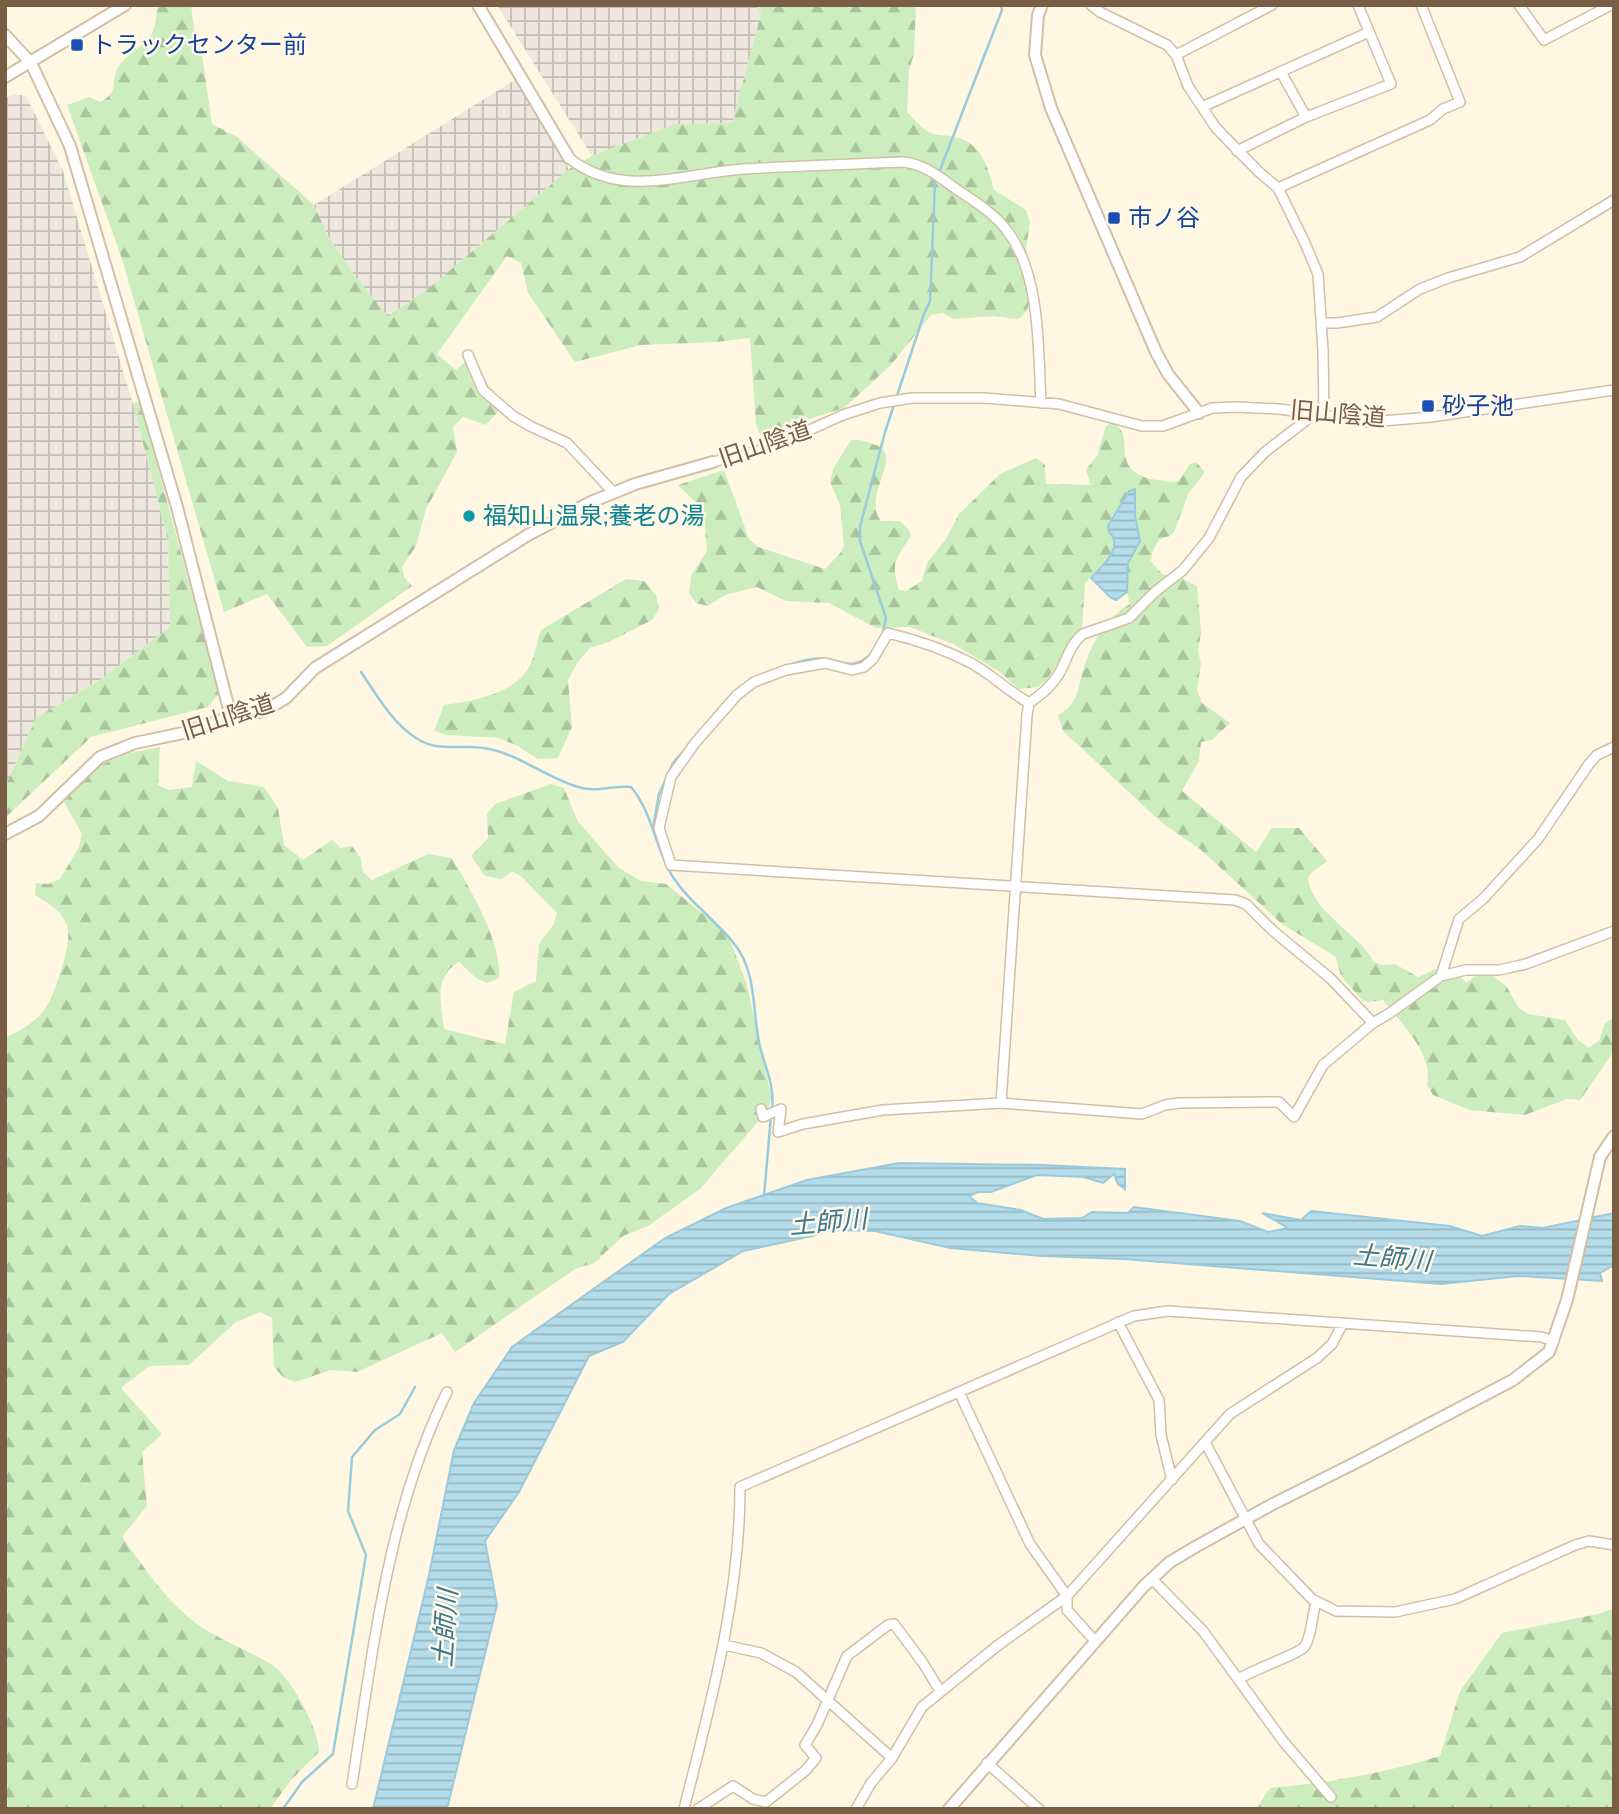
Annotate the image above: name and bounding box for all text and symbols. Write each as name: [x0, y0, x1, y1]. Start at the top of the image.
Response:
place label: トラックセンター前: [91, 29, 307, 59]
marker: トラックセンター前: [69, 37, 85, 53]
place label: 市ノ谷: [1128, 202, 1200, 232]
marker: 市ノ谷: [1106, 210, 1122, 226]
place label: 砂子池: [1442, 390, 1514, 420]
street label: 旧山陰道: [1289, 394, 1387, 432]
marker: 砂子池: [1420, 398, 1436, 414]
street label: 旧山陰道: [714, 413, 815, 473]
place label: 福知山温泉;養老の湯: [483, 500, 704, 530]
marker: 福知山温泉;養老の湯: [461, 508, 477, 524]
street label: 旧山陰道: [177, 687, 278, 745]
water label: 土師川: [788, 1201, 871, 1241]
water label: 土師川: [1352, 1238, 1435, 1278]
water label: 土師川: [425, 1585, 464, 1668]

